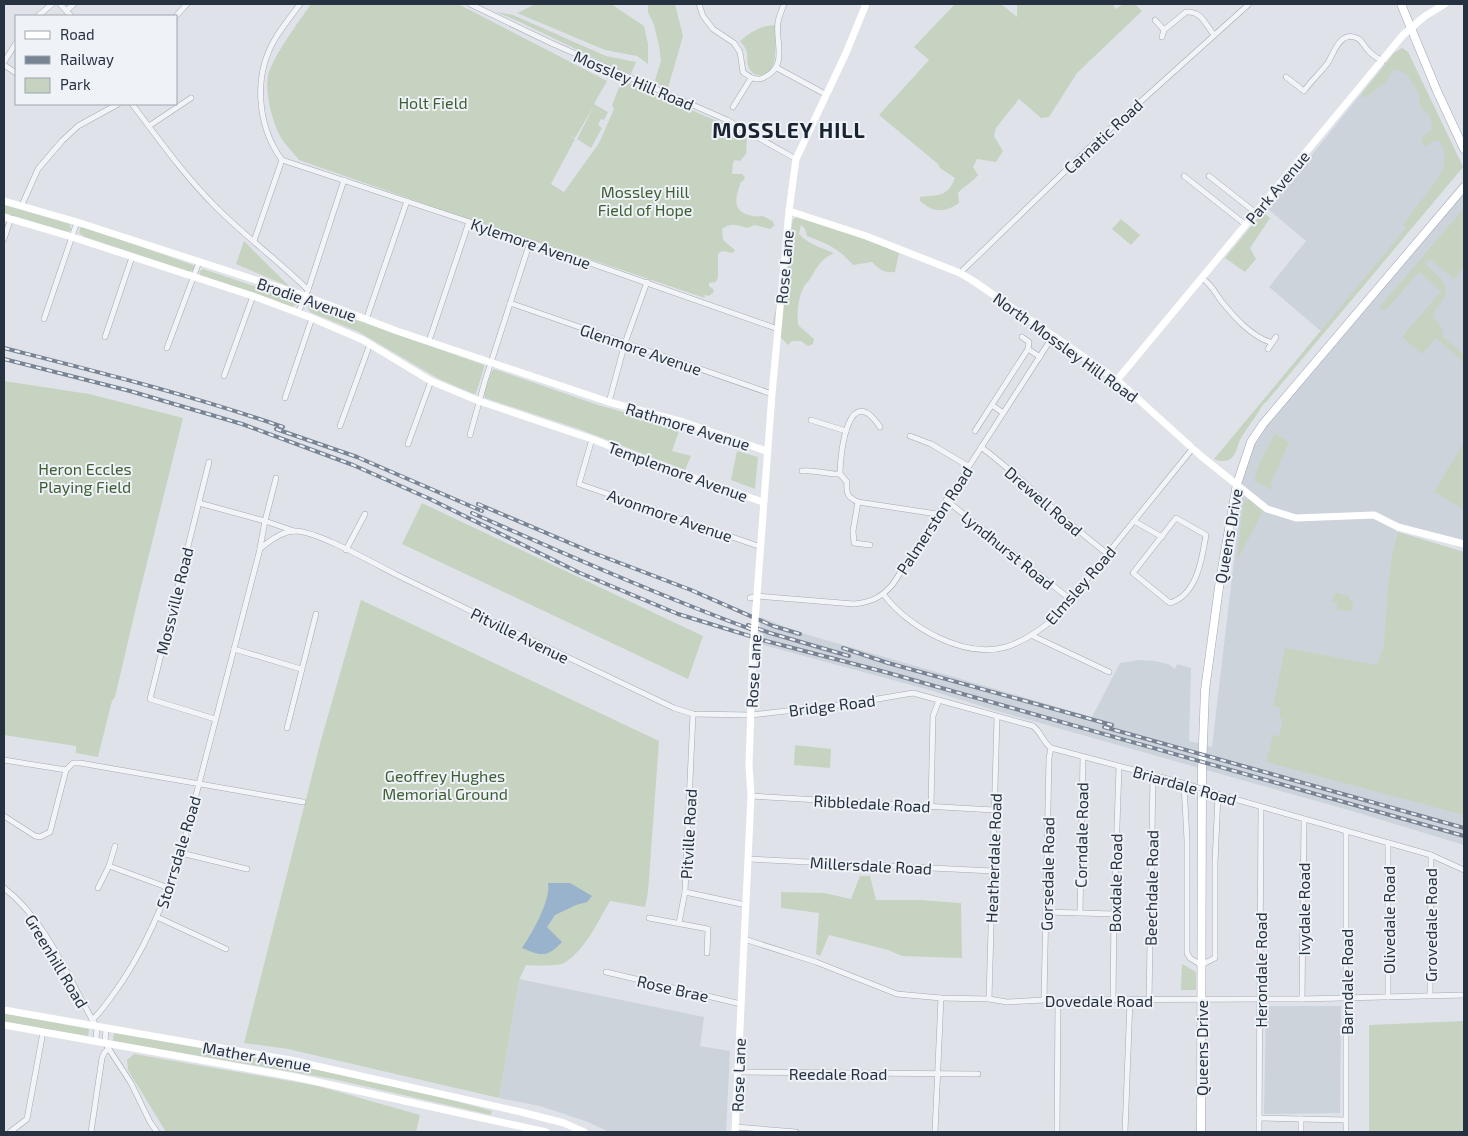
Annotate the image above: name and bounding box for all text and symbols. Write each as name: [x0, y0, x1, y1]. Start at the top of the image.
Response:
legend: [15, 15, 178, 105]
text: Road: [60, 25, 95, 43]
street label: Mossley Hill Road: [571, 46, 697, 114]
text: Railway: [60, 50, 114, 68]
text: Park: [60, 75, 91, 93]
park label: Holt Field: [398, 93, 468, 112]
street label: Carnatic Road: [1060, 95, 1146, 177]
district label: MOSSLEY HILL: [712, 117, 866, 142]
street label: Park Avenue: [1241, 147, 1313, 227]
park label: Mossley Hill Field of Hope: [598, 182, 692, 219]
street label: Kylemore Avenue: [469, 214, 593, 272]
street label: Rose Lane: [771, 229, 797, 305]
street label: Brodie Avenue: [255, 273, 359, 325]
street label: North Mossley Hill Road: [990, 288, 1142, 406]
street label: Glenmore Avenue: [578, 319, 704, 379]
street label: Rathmore Avenue: [624, 398, 752, 454]
street label: Templemore Avenue: [605, 437, 751, 505]
park label: Heron Eccles Playing Field: [38, 459, 132, 496]
street label: Palmerston Road: [892, 462, 976, 578]
street label: Drewell Road: [1001, 462, 1087, 540]
street label: Avonmore Avenue: [605, 485, 735, 545]
street label: Queens Drive: [1210, 487, 1247, 585]
street label: Lyndhurst Road: [958, 507, 1058, 593]
street label: Elmsley Road: [1041, 542, 1119, 628]
street label: Mossville Road: [151, 545, 197, 657]
street label: Pitville Avenue: [468, 603, 572, 667]
street label: Rose Lane: [742, 634, 764, 708]
street label: Bridge Road: [787, 690, 877, 720]
street label: Briardale Road: [1131, 761, 1239, 809]
park label: Geoffrey Hughes Memorial Ground: [382, 766, 508, 803]
street label: Corndale Road: [1071, 782, 1091, 888]
street label: Pitville Road: [676, 788, 700, 880]
street label: Ribbledale Road: [813, 790, 931, 816]
street label: Storrsdale Road: [152, 793, 204, 911]
street label: Heatherdale Road: [981, 793, 1005, 923]
street label: Gorsedale Road: [1037, 817, 1057, 931]
street label: Beechdale Road: [1140, 830, 1162, 946]
street label: Boxdale Road: [1105, 833, 1125, 933]
street label: Millersdale Road: [809, 852, 933, 878]
street label: Ivydale Road: [1294, 863, 1313, 955]
street label: Olivedale Road: [1379, 866, 1398, 974]
street label: Grovedale Road: [1421, 868, 1440, 982]
street label: Greenhill Road: [22, 911, 92, 1011]
street label: Herondale Road: [1251, 912, 1270, 1028]
street label: Barndale Road: [1337, 929, 1356, 1035]
street label: Rose Brae: [635, 971, 711, 1005]
street label: Dovedale Road: [1045, 991, 1153, 1010]
street label: Queens Drive: [1192, 1000, 1212, 1096]
street label: Mather Avenue: [201, 1037, 313, 1075]
street label: Rose Lane: [727, 1038, 749, 1112]
street label: Reedale Road: [789, 1064, 887, 1083]

